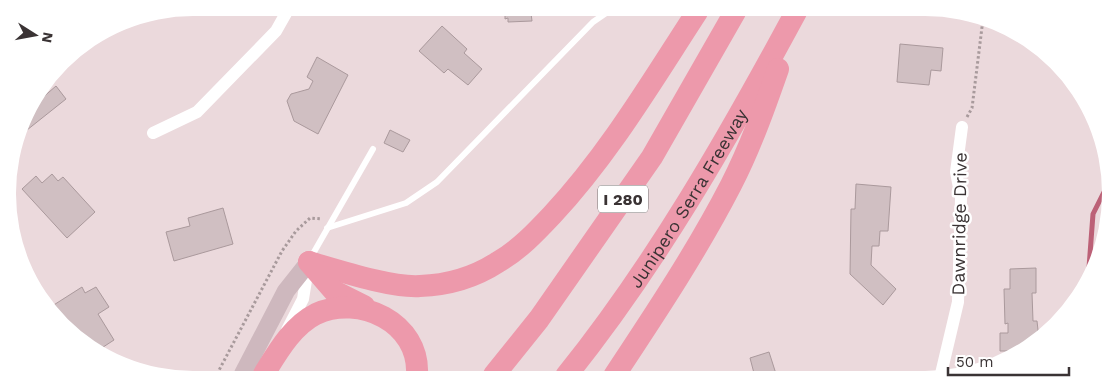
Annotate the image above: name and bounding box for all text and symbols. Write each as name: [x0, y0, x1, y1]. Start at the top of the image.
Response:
north arrow: [10, 10, 60, 60]
text: N: [39, 31, 57, 44]
street label: Junipero Serra Freeway: [624, 104, 751, 292]
street label: Dawnridge Drive: [947, 152, 971, 296]
road number: I 280: [598, 185, 648, 212]
scale bar: [948, 344, 1069, 376]
text: 50 m: [956, 353, 993, 371]

